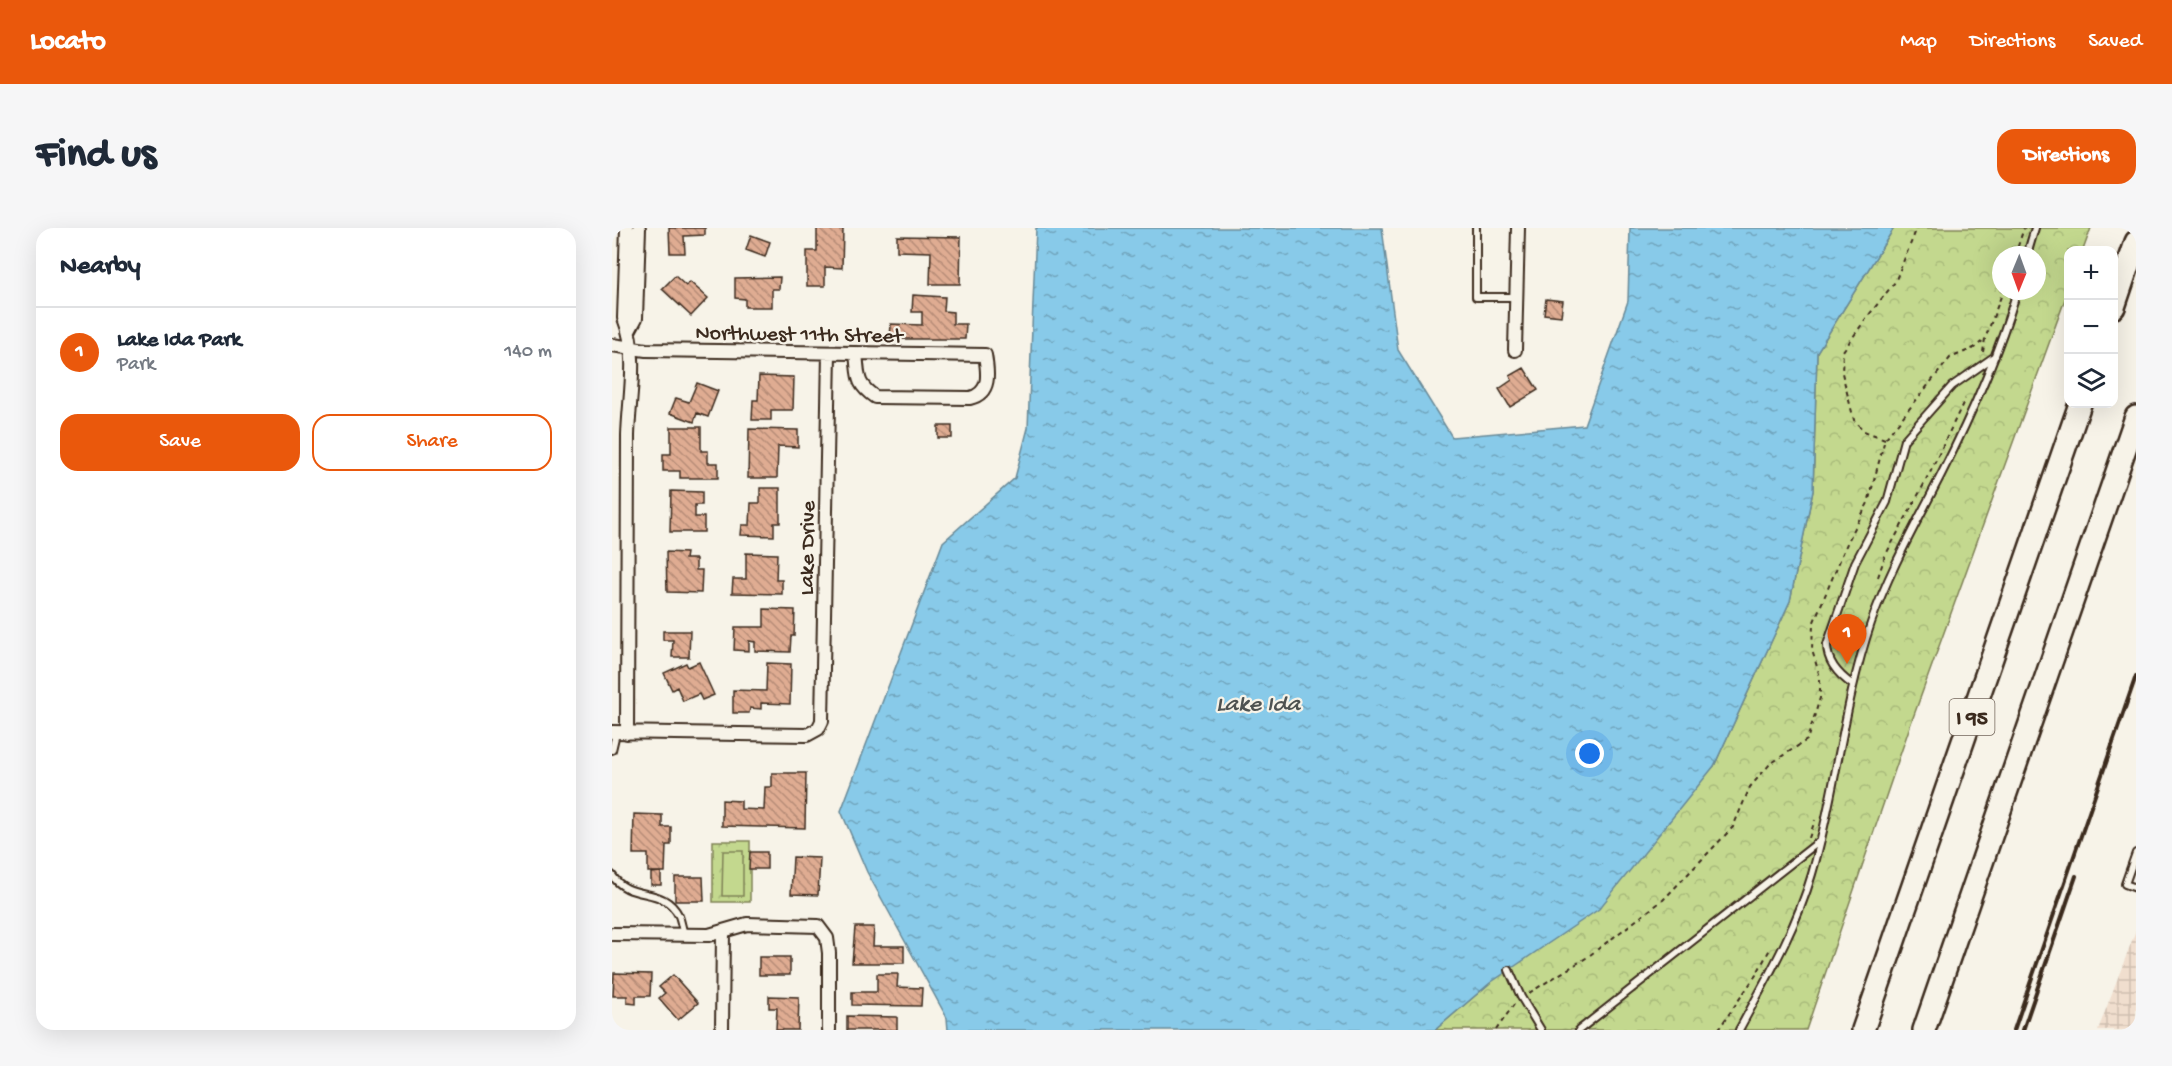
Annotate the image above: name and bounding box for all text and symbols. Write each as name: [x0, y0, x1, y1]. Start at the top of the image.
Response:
text: Locato: [30, 26, 106, 59]
text: Map: [1900, 30, 1937, 55]
text: Directions: [1970, 30, 2055, 55]
text: Saved: [2088, 30, 2142, 55]
button: Directions: [1997, 129, 2136, 184]
text: Find us: [36, 132, 156, 181]
north arrow: [1992, 246, 2046, 300]
map controls: [2064, 246, 2118, 408]
button: +: [2064, 246, 2118, 300]
text: Nearby: [60, 252, 141, 283]
button: −: [2064, 300, 2118, 354]
street label: Northwest 11th Street: [695, 321, 905, 351]
text: Lake Ida Park: [117, 328, 241, 354]
text: 1: [75, 341, 84, 364]
text: 140 m: [504, 341, 552, 364]
text: Park: [117, 354, 155, 377]
button: layers: [2064, 354, 2118, 408]
button: Save: [60, 414, 300, 471]
button: Share: [312, 414, 552, 471]
street label: Lake Drive: [795, 500, 823, 596]
pin: 1: [1828, 614, 1866, 664]
water label: Lake Ida: [1216, 691, 1302, 720]
road number: I 95: [1950, 699, 1994, 735]
your location: [1575, 739, 1604, 768]

